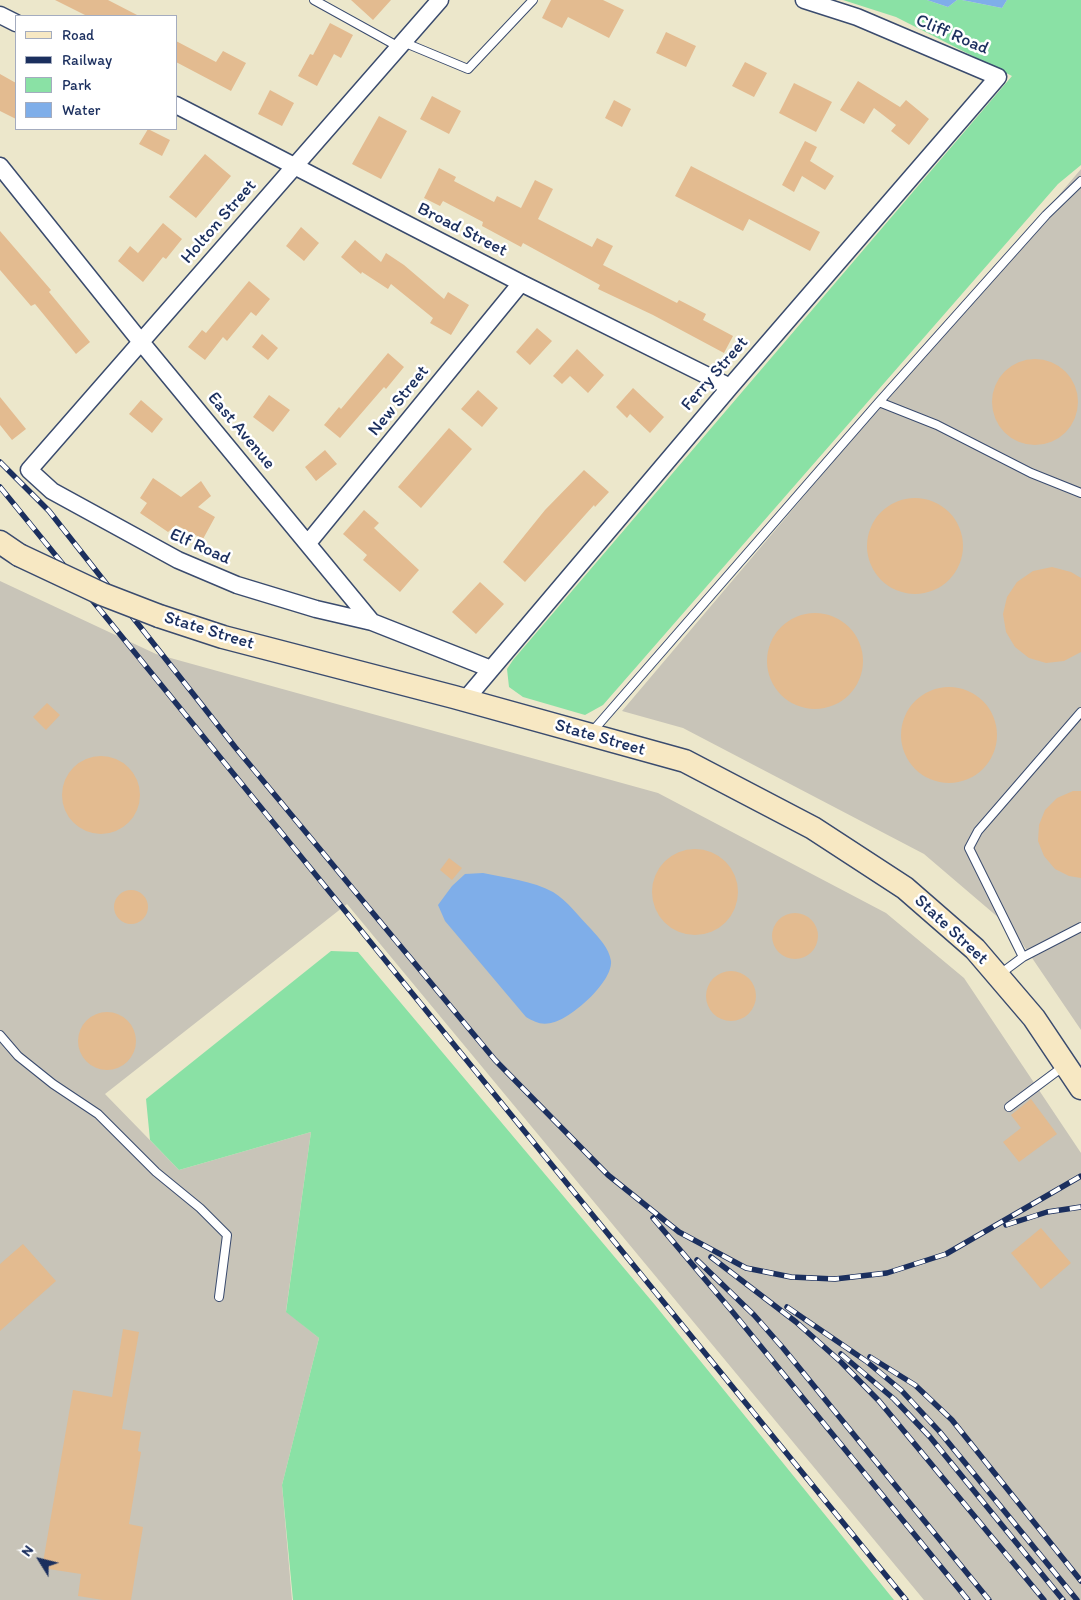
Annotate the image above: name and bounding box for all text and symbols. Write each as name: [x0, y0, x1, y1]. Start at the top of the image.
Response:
street label: Cliff Road: [912, 10, 992, 60]
legend: [15, 15, 178, 130]
text: Road: [62, 26, 94, 44]
text: Railway: [62, 51, 112, 69]
text: Park: [62, 76, 92, 94]
text: Water: [62, 101, 100, 119]
street label: Holton Street: [177, 175, 261, 269]
street label: Broad Street: [413, 198, 511, 262]
street label: Ferry Street: [677, 332, 753, 416]
street label: New Street: [364, 361, 434, 441]
street label: East Avenue: [202, 388, 280, 474]
street label: Elf Road: [166, 524, 234, 570]
street label: State Street: [161, 607, 257, 655]
street label: State Street: [552, 715, 648, 761]
street label: State Street: [910, 890, 992, 970]
north arrow: [15, 1535, 65, 1585]
text: N: [18, 1542, 37, 1560]

